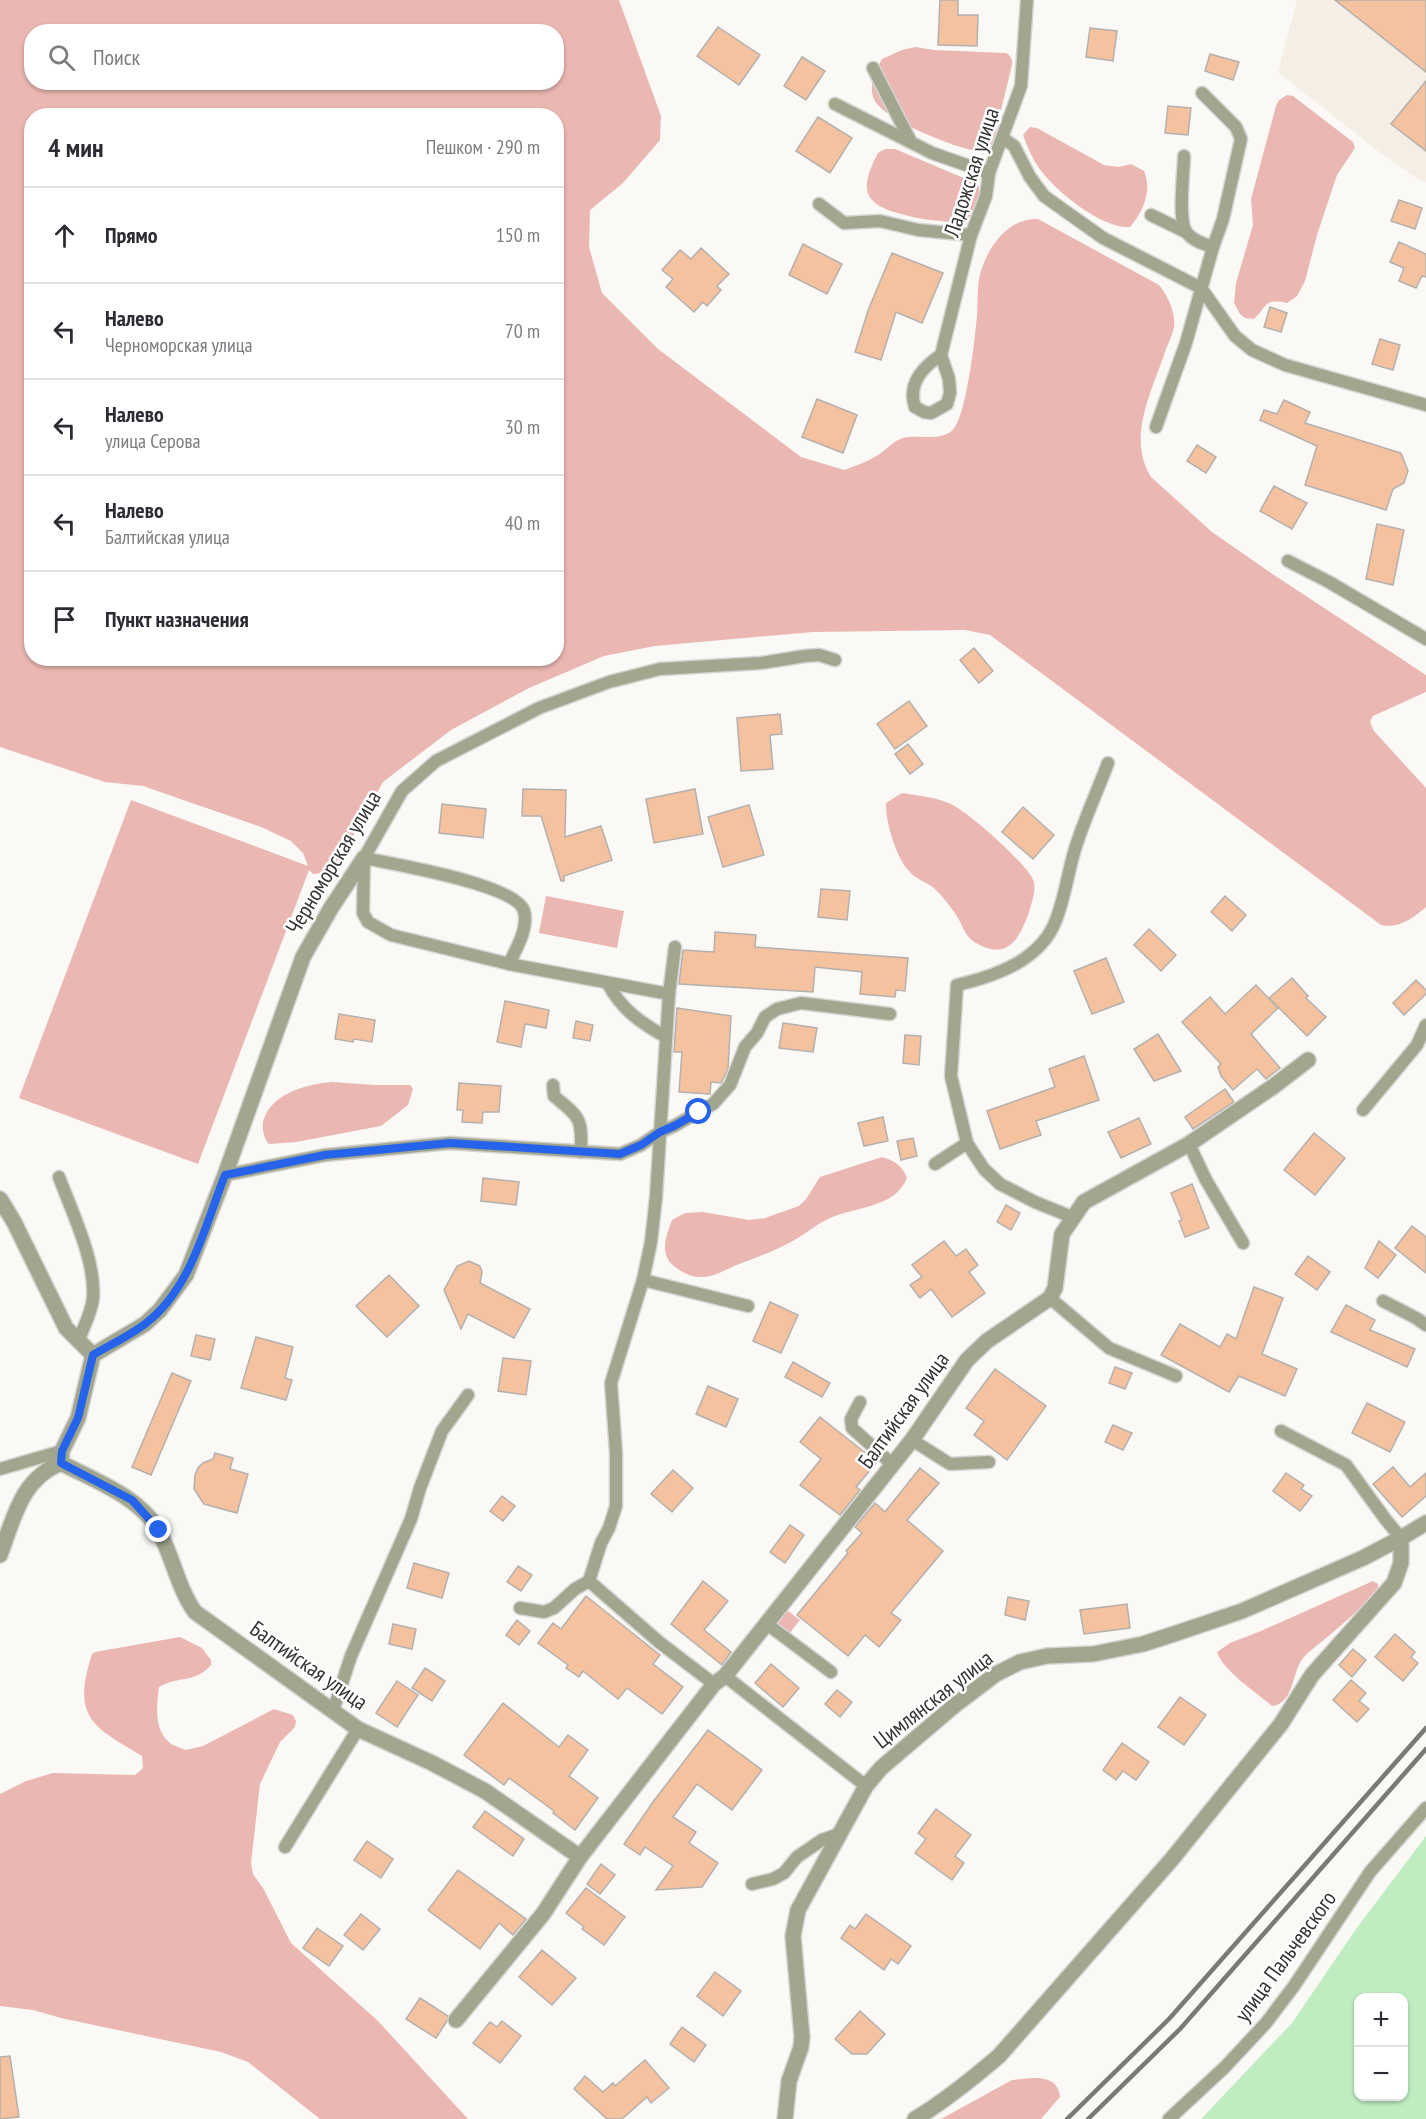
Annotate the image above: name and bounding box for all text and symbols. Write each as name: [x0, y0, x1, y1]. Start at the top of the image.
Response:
search box: [24, 24, 564, 90]
icon: search: [45, 41, 78, 74]
text: Поиск: [93, 43, 140, 71]
street label: Ладожская улица: [937, 104, 1005, 241]
text: 4 мин: [48, 131, 103, 164]
text: Пешком · 290 m: [426, 134, 540, 160]
icon: ahead: [48, 219, 81, 252]
text: Прямо: [105, 221, 158, 249]
text: 150 m: [496, 222, 540, 248]
text: Налево: [105, 304, 164, 332]
icon: left: [48, 315, 81, 348]
text: 70 m: [505, 318, 540, 344]
text: Черноморская улица: [105, 332, 253, 358]
text: Налево: [105, 400, 164, 428]
icon: left: [48, 411, 81, 444]
text: 30 m: [505, 414, 540, 440]
text: улица Серова: [105, 428, 201, 454]
text: Налево: [105, 496, 164, 524]
icon: left: [48, 507, 81, 540]
text: 40 m: [505, 510, 540, 536]
text: Балтийская улица: [105, 524, 230, 550]
icon: arrive: [48, 603, 81, 636]
text: Пункт назначения: [105, 605, 249, 633]
street label: Черноморская улица: [279, 785, 387, 939]
route start: [685, 1098, 711, 1124]
street label: Балтийская улица: [851, 1346, 955, 1474]
route end: [145, 1516, 171, 1542]
street label: Балтийская улица: [245, 1614, 373, 1716]
street label: Цимлянская улица: [868, 1644, 998, 1754]
street label: улица Пальчевского: [1228, 1885, 1342, 2027]
map controls: [1354, 1993, 1408, 2101]
button: +: [1354, 1993, 1408, 2047]
button: −: [1354, 2047, 1408, 2101]

